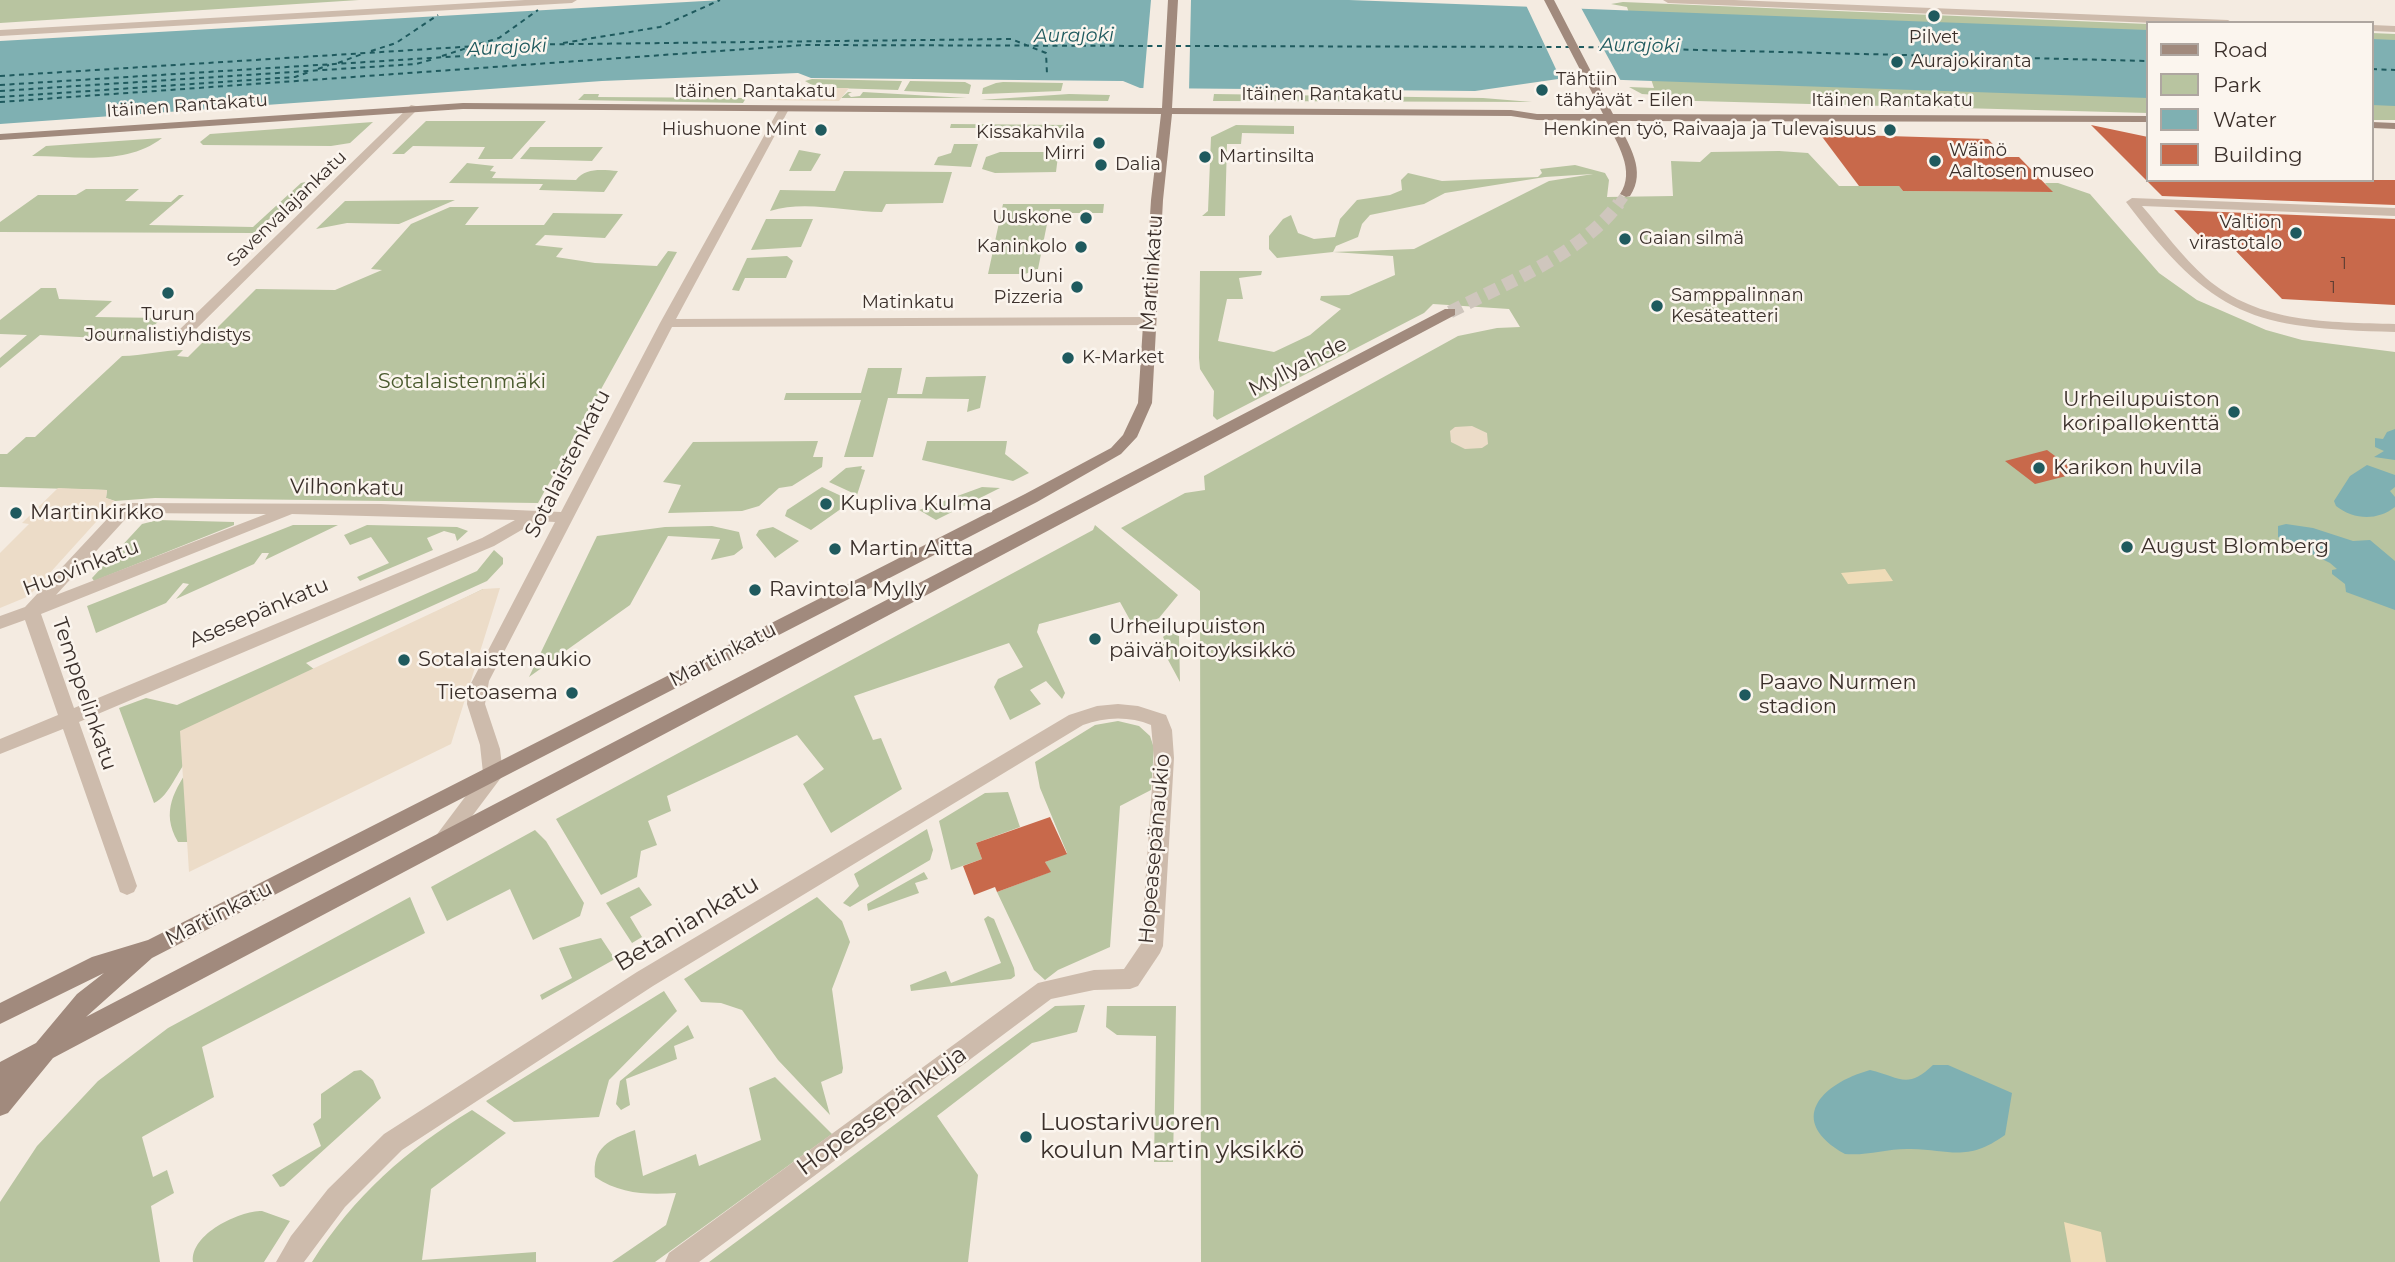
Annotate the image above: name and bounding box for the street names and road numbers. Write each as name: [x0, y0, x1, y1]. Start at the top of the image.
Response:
street label: Itäinen Rantakatu: [674, 81, 836, 103]
street label: Itäinen Rantakatu: [1241, 84, 1403, 106]
street label: Itäinen Rantakatu: [106, 90, 268, 122]
street label: Itäinen Rantakatu: [1811, 90, 1973, 112]
street label: Savenvalajankatu: [223, 146, 351, 272]
street label: Martinkatu: [1135, 214, 1169, 332]
street label: Matinkatu: [862, 292, 954, 314]
street label: Myllyahde: [1245, 331, 1351, 403]
street label: Sotalaistenkatu: [520, 386, 616, 542]
street label: Vilhonkatu: [290, 474, 404, 502]
street label: Huovinkatu: [19, 534, 143, 602]
street label: Asesepänkatu: [186, 572, 332, 654]
street label: Temppelinkatu: [46, 614, 122, 774]
street label: Martinkatu: [665, 617, 781, 693]
street label: Hopeasepänaukio: [1134, 753, 1176, 945]
street label: Betaniankatu: [610, 870, 764, 978]
street label: Martinkatu: [161, 876, 277, 952]
street label: Hopeasepänkuja: [791, 1040, 973, 1182]

